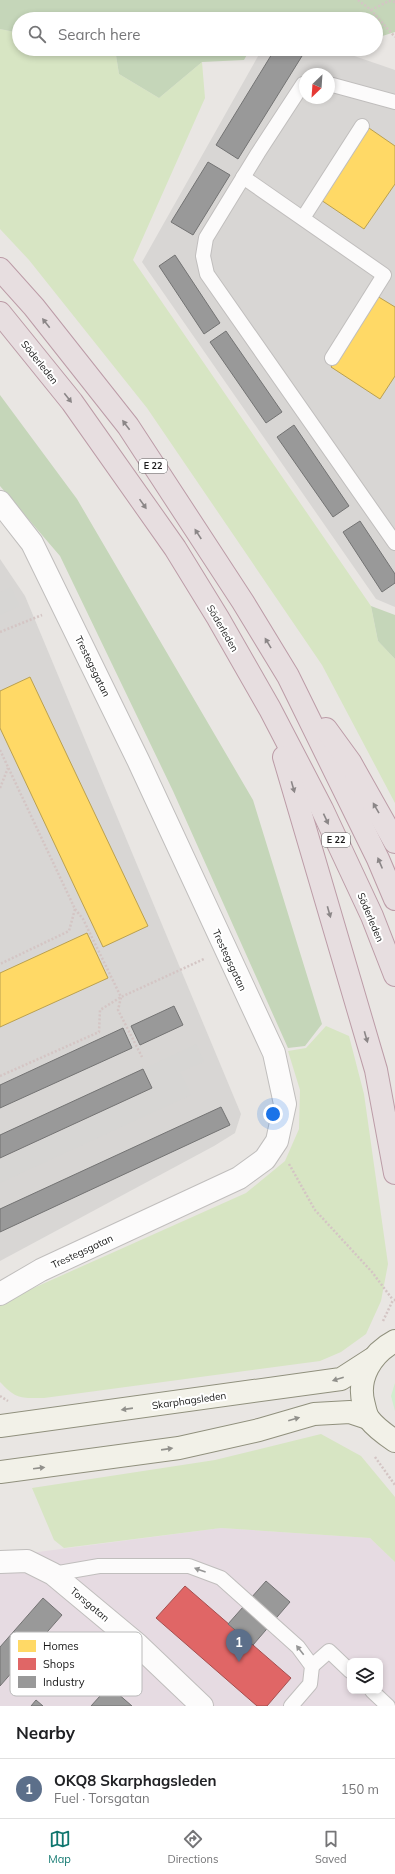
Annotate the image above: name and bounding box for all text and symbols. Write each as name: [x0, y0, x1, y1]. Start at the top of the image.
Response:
search box: [12, 12, 383, 56]
icon: search: [26, 23, 48, 45]
text: Search here: [58, 25, 140, 44]
north arrow: [299, 68, 335, 104]
one-way arrow: [41, 317, 50, 328]
street label: Söderleden: [18, 338, 61, 387]
one-way arrow: [64, 392, 72, 403]
one-way arrow: [122, 420, 130, 430]
road number: E 22: [139, 459, 167, 473]
one-way arrow: [139, 498, 147, 509]
one-way arrow: [194, 528, 202, 539]
street label: Söderleden: [204, 602, 241, 654]
street label: Trestegsgatan: [72, 633, 113, 699]
one-way arrow: [264, 637, 271, 649]
one-way arrow: [290, 781, 296, 793]
one-way arrow: [372, 802, 379, 814]
one-way arrow: [323, 813, 329, 824]
road number: E 22: [322, 833, 350, 847]
one-way arrow: [377, 858, 383, 869]
street label: Söderleden: [354, 891, 387, 944]
one-way arrow: [326, 906, 332, 918]
street label: Trestegsgatan: [210, 927, 250, 993]
one-way arrow: [363, 1031, 369, 1043]
your location: [263, 1104, 283, 1124]
street label: Trestegsgatan: [49, 1231, 115, 1271]
one-way arrow: [332, 1376, 344, 1382]
street label: Skarphagsleden: [151, 1389, 227, 1412]
one-way arrow: [121, 1406, 133, 1412]
one-way arrow: [288, 1416, 300, 1422]
one-way arrow: [161, 1446, 173, 1452]
one-way arrow: [33, 1465, 45, 1471]
one-way arrow: [193, 1567, 205, 1573]
street label: Torsgatan: [68, 1584, 112, 1625]
pin: 1: [226, 1629, 252, 1662]
legend: [10, 1632, 142, 1696]
text: Homes: [43, 1639, 79, 1653]
one-way arrow: [296, 1645, 305, 1656]
text: Shops: [43, 1657, 75, 1671]
map controls: [347, 1658, 383, 1694]
button: layers: [347, 1658, 383, 1694]
text: Industry: [43, 1675, 85, 1689]
text: Nearby: [16, 1722, 75, 1743]
text: OKQ8 Skarphagsleden: [54, 1771, 217, 1790]
text: 1: [25, 1781, 33, 1797]
text: 150 m: [341, 1781, 379, 1797]
text: Fuel · Torsgatan: [54, 1790, 150, 1806]
tab: Map: [48, 1828, 71, 1866]
tab: Directions: [168, 1828, 218, 1866]
tab: Saved: [315, 1828, 347, 1866]

